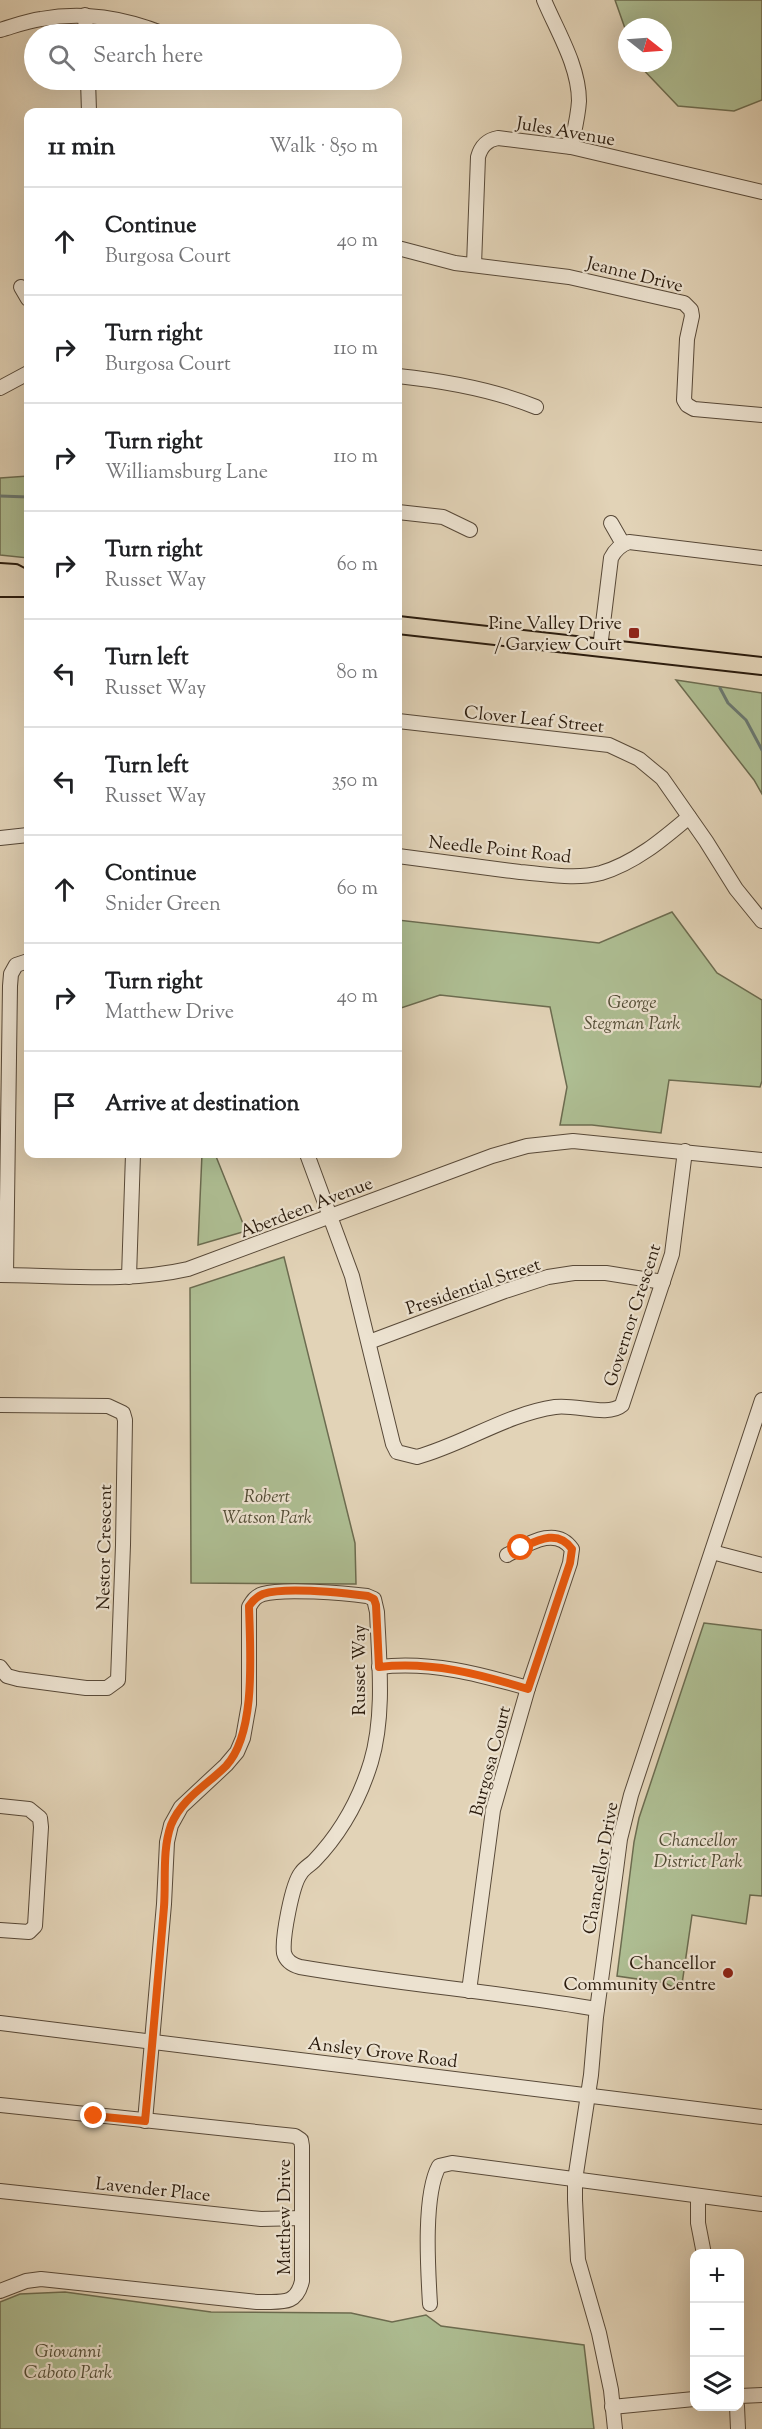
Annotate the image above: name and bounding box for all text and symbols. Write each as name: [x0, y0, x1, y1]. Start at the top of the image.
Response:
north arrow: [618, 18, 672, 72]
search box: [24, 24, 402, 90]
icon: search: [45, 41, 78, 74]
text: Search here: [93, 41, 203, 73]
street label: Jules Avenue: [513, 111, 617, 154]
text: 11 min: [48, 129, 115, 166]
text: Walk · 850 m: [269, 133, 378, 162]
text: Continue: [105, 211, 196, 243]
icon: ahead: [48, 225, 81, 258]
text: 40 m: [337, 227, 378, 256]
text: Burgosa Court: [105, 243, 231, 272]
street label: Jeanne Drive: [583, 251, 685, 300]
text: Turn right: [105, 319, 202, 351]
icon: right: [48, 333, 81, 366]
text: 110 m: [333, 335, 378, 364]
text: Burgosa Court: [105, 351, 231, 380]
text: Turn right: [105, 427, 202, 459]
icon: right: [48, 441, 81, 474]
text: 110 m: [333, 443, 378, 472]
text: Williamsburg Lane: [105, 459, 268, 488]
text: Turn right: [105, 535, 202, 567]
icon: right: [48, 549, 81, 582]
text: 60 m: [337, 551, 378, 580]
text: Russet Way: [105, 567, 206, 596]
place label: Pine Valley Drive / Garview Court: [488, 612, 622, 659]
marker: Pine Valley Drive / Garview Court: [627, 626, 641, 640]
text: Turn left: [105, 643, 188, 675]
icon: left: [48, 657, 81, 690]
text: 80 m: [337, 659, 378, 688]
text: Russet Way: [105, 675, 206, 704]
street label: Clover Leaf Street: [463, 701, 605, 741]
text: Turn left: [105, 751, 188, 783]
icon: left: [48, 765, 81, 798]
text: 350 m: [332, 767, 378, 796]
text: Russet Way: [105, 783, 206, 812]
street label: Needle Point Road: [427, 831, 572, 871]
text: Continue: [105, 859, 196, 891]
icon: ahead: [48, 873, 81, 906]
text: 60 m: [337, 875, 378, 904]
text: Snider Green: [105, 891, 221, 920]
text: Turn right: [105, 967, 202, 999]
icon: right: [48, 981, 81, 1014]
text: 40 m: [337, 983, 378, 1012]
park label: George Stegman Park: [584, 991, 680, 1038]
text: Matthew Drive: [105, 999, 234, 1028]
icon: arrive: [48, 1089, 81, 1122]
text: Arrive at destination: [105, 1089, 300, 1121]
street label: Aberdeen Avenue: [236, 1172, 377, 1246]
street label: Governor Crescent: [599, 1241, 669, 1390]
street label: Presidential Street: [403, 1253, 544, 1323]
street label: Nestor Crescent: [92, 1484, 120, 1610]
park label: Robert Watson Park: [222, 1485, 312, 1532]
route start: [507, 1534, 533, 1560]
street label: Russet Way: [348, 1624, 374, 1716]
street label: Burgosa Court: [465, 1703, 519, 1820]
street label: Chancellor Drive: [578, 1800, 626, 1937]
park label: Chancellor District Park: [653, 1829, 743, 1876]
place label: Chancellor Community Centre: [563, 1952, 716, 1999]
marker: Chancellor Community Centre: [721, 1966, 735, 1980]
street label: Ansley Grove Road: [306, 2032, 459, 2076]
route end: [80, 2102, 106, 2128]
street label: Matthew Drive: [273, 2159, 299, 2275]
street label: Lavender Place: [94, 2172, 212, 2210]
map controls: [690, 2249, 744, 2411]
button: +: [690, 2249, 744, 2303]
button: −: [690, 2303, 744, 2357]
park label: Giovanni Caboto Park: [24, 2340, 112, 2387]
button: layers: [690, 2357, 744, 2411]

